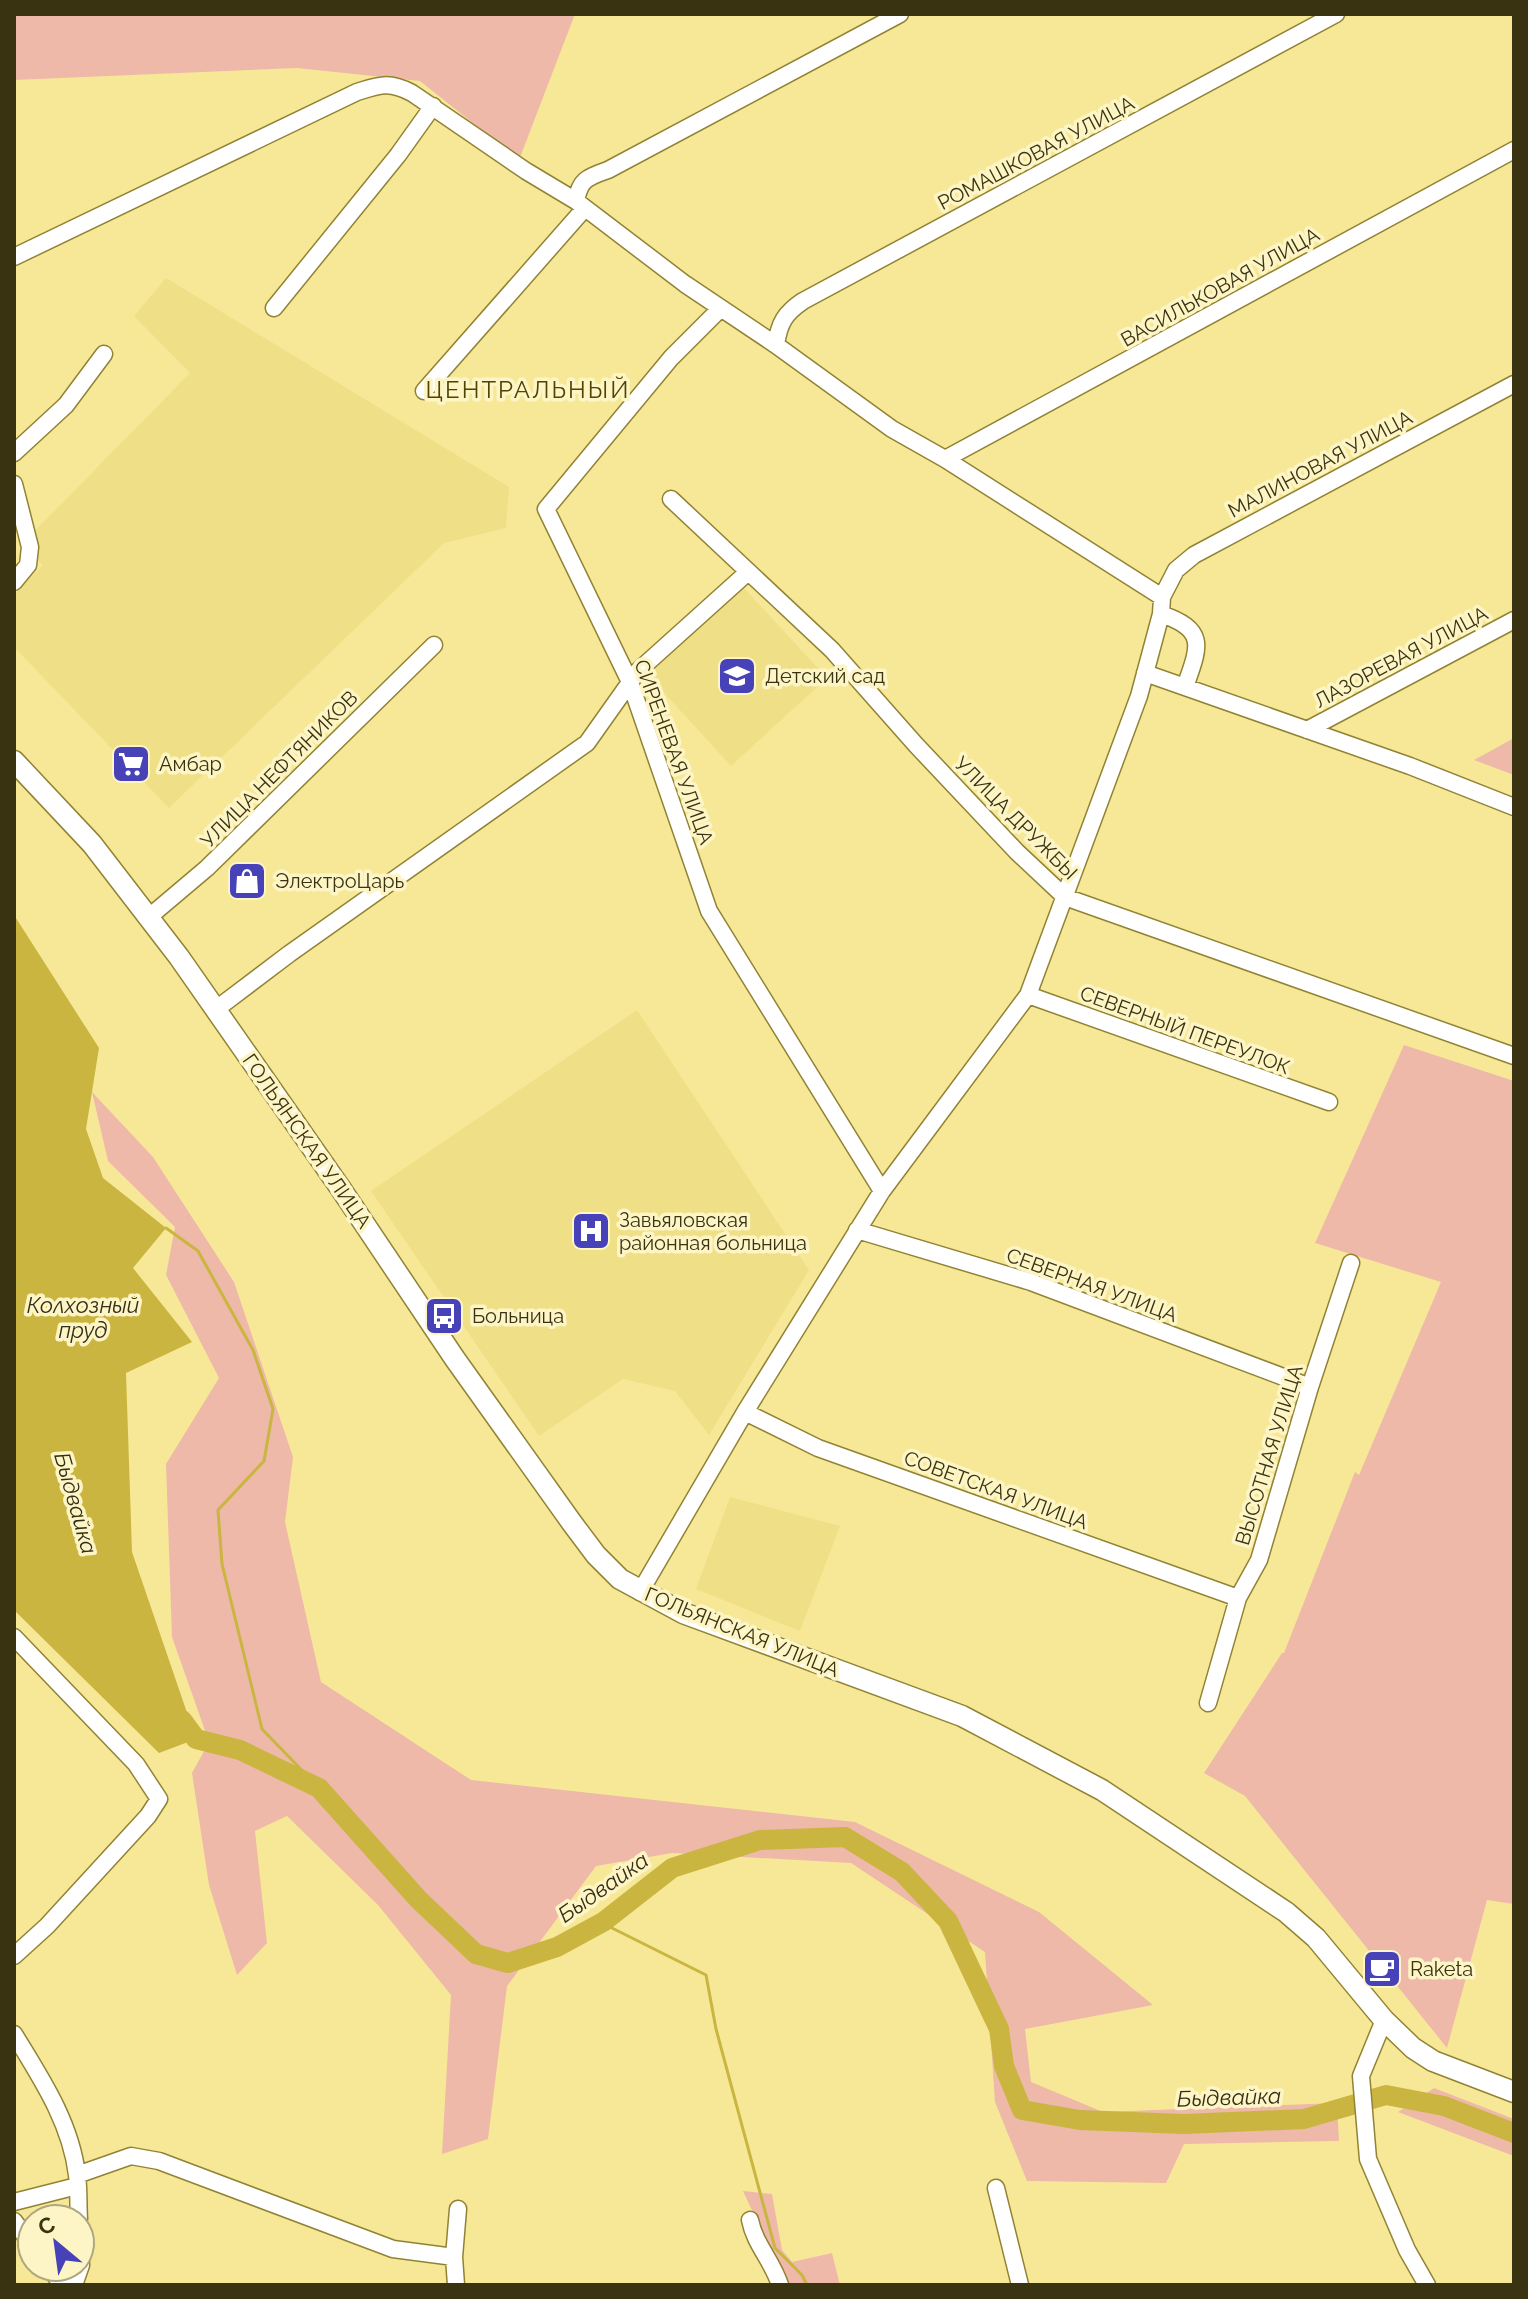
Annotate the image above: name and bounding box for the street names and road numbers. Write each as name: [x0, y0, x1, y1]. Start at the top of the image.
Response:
street label: РОМАШКОВАЯ УЛИЦА: [934, 91, 1139, 215]
street label: ВАСИЛЬКОВАЯ УЛИЦА: [1117, 222, 1324, 352]
street label: МАЛИНОВАЯ УЛИЦА: [1224, 405, 1417, 523]
street label: ЛАЗОРЕВАЯ УЛИЦА: [1310, 601, 1492, 713]
street label: СИРЕНЕВАЯ УЛИЦА: [629, 656, 719, 848]
street label: УЛИЦА НЕФТЯНИКОВ: [196, 686, 362, 852]
street label: УЛИЦА ДРУЖБЫ: [949, 751, 1083, 885]
street label: СЕВЕРНЫЙ ПЕРЕУЛОК: [1077, 981, 1294, 1079]
street label: ГОЛЬЯНСКАЯ УЛИЦА: [238, 1049, 377, 1233]
street label: СЕВЕРНАЯ УЛИЦА: [1003, 1243, 1181, 1327]
street label: ВЫСОТНАЯ УЛИЦА: [1230, 1362, 1308, 1548]
street label: СОВЕТСКАЯ УЛИЦА: [901, 1446, 1092, 1535]
street label: ГОЛЬЯНСКАЯ УЛИЦА: [641, 1582, 843, 1682]

